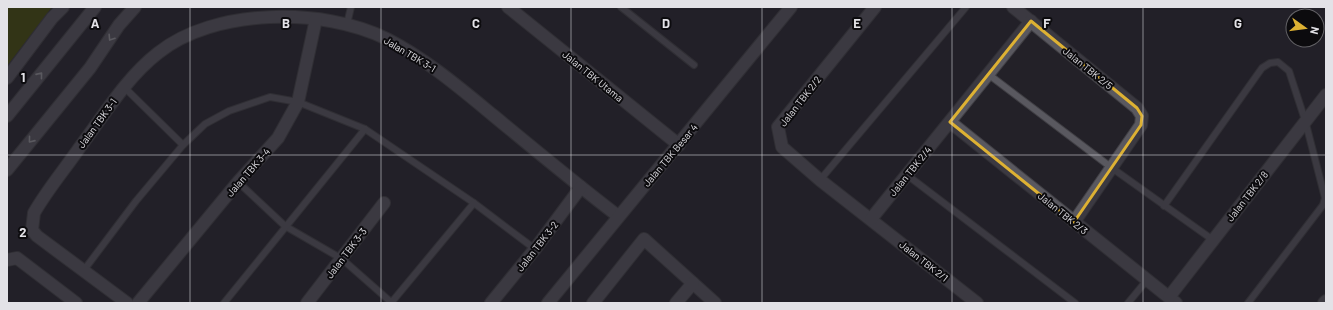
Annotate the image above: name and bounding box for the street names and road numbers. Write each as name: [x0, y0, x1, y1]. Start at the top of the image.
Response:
street label: Jalan TBK 3-1: [382, 34, 438, 74]
street label: Jalan TBK 2/5: [1061, 44, 1115, 92]
street label: Jalan TBK Utama: [560, 48, 626, 104]
street label: Jalan TBK 2/2: [777, 73, 823, 129]
street label: Jalan TBK 3-1: [75, 96, 119, 150]
street label: Jalan TBK Besar 4: [640, 121, 700, 189]
street label: Jalan TBK 2/4: [886, 144, 934, 198]
street label: Jalan TBK 3-4: [224, 145, 272, 199]
street label: Jalan TBK 2/8: [1224, 169, 1270, 223]
street label: Jalan TBK 2/3: [1036, 189, 1090, 237]
street label: Jalan TBK 3-2: [514, 219, 560, 273]
street label: Jalan TBK 3-3: [323, 225, 369, 281]
street label: Jalan TBK 2/1: [897, 238, 951, 284]

